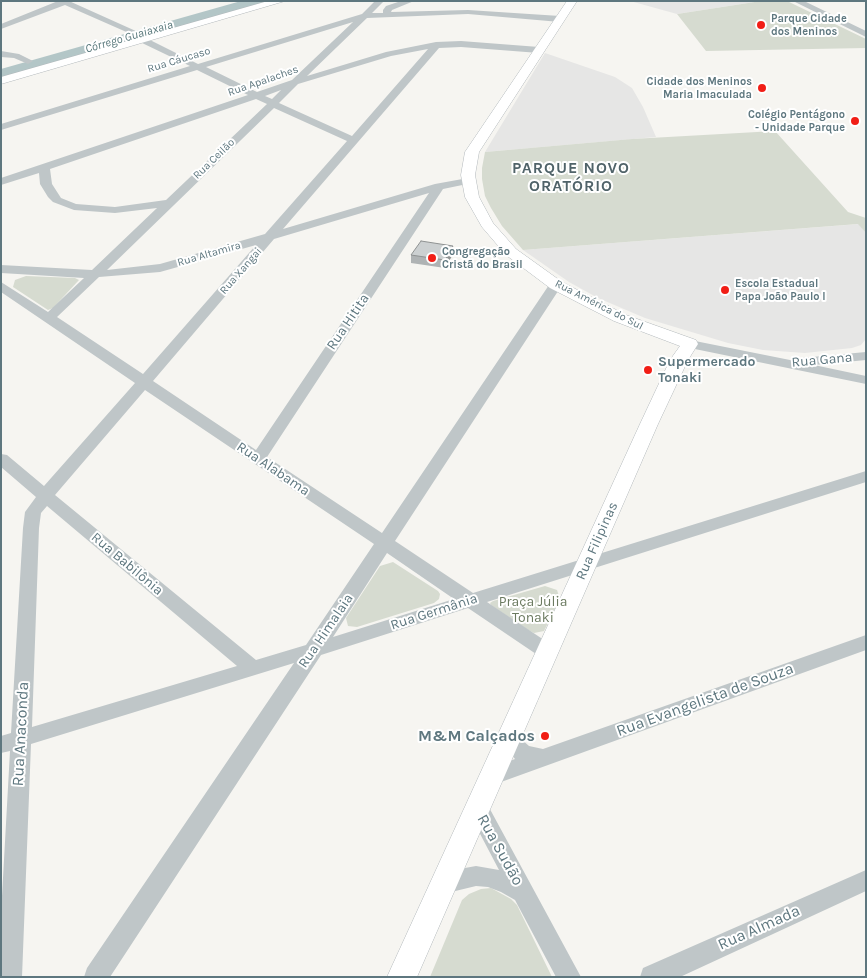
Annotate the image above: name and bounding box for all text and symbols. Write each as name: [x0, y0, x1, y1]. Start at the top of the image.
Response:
place label: Parque Cidade dos Meninos: [771, 12, 847, 38]
water label: Córrego Guaiaxaia: [83, 18, 175, 56]
marker: Parque Cidade dos Meninos: [755, 19, 767, 31]
street label: Rua Cáucaso: [146, 44, 212, 76]
street label: Rua Apalaches: [226, 63, 300, 99]
place label: Cidade dos Meninos Maria Imaculada: [647, 75, 752, 101]
marker: Cidade dos Meninos Maria Imaculada: [756, 82, 768, 94]
place label: Colégio Pentágono - Unidade Parque: [748, 108, 845, 134]
marker: Colégio Pentágono - Unidade Parque: [849, 115, 861, 127]
street label: Rua Ceilão: [190, 136, 238, 182]
district label: PARQUE NOVO ORATÓRIO: [511, 158, 631, 196]
street label: Rua Altamira: [176, 239, 242, 269]
street label: Rua Xangai: [217, 245, 265, 297]
place label: Congregação Cristã do Brasil: [442, 245, 523, 271]
marker: Congregação Cristã do Brasil: [426, 252, 438, 264]
street label: Rua América do Sul: [553, 277, 645, 333]
place label: Escola Estadual Papa João Paulo I: [735, 277, 826, 303]
marker: Escola Estadual Papa João Paulo I: [719, 284, 731, 296]
street label: Rua Hitita: [323, 291, 373, 353]
street label: Rua Gana: [791, 349, 853, 371]
place label: Supermercado Tonaki: [658, 354, 755, 387]
marker: Supermercado Tonaki: [642, 364, 654, 376]
street label: Rua Alabama: [233, 438, 313, 500]
street label: Rua Filipinas: [572, 499, 622, 583]
street label: Rua Babilônia: [88, 529, 166, 599]
street label: Rua Germânia: [388, 590, 480, 634]
street label: Rua Himalaia: [295, 591, 357, 671]
park label: Praça Júlia Tonaki: [499, 594, 567, 626]
street label: Rua Evangelista de Souza: [614, 659, 796, 741]
street label: Rua Anaconda: [9, 681, 33, 787]
place label: M&M Calçados: [418, 726, 535, 746]
marker: M&M Calçados: [539, 730, 551, 742]
street label: Rua Sudão: [473, 811, 527, 889]
street label: Rua Almada: [715, 901, 803, 955]

